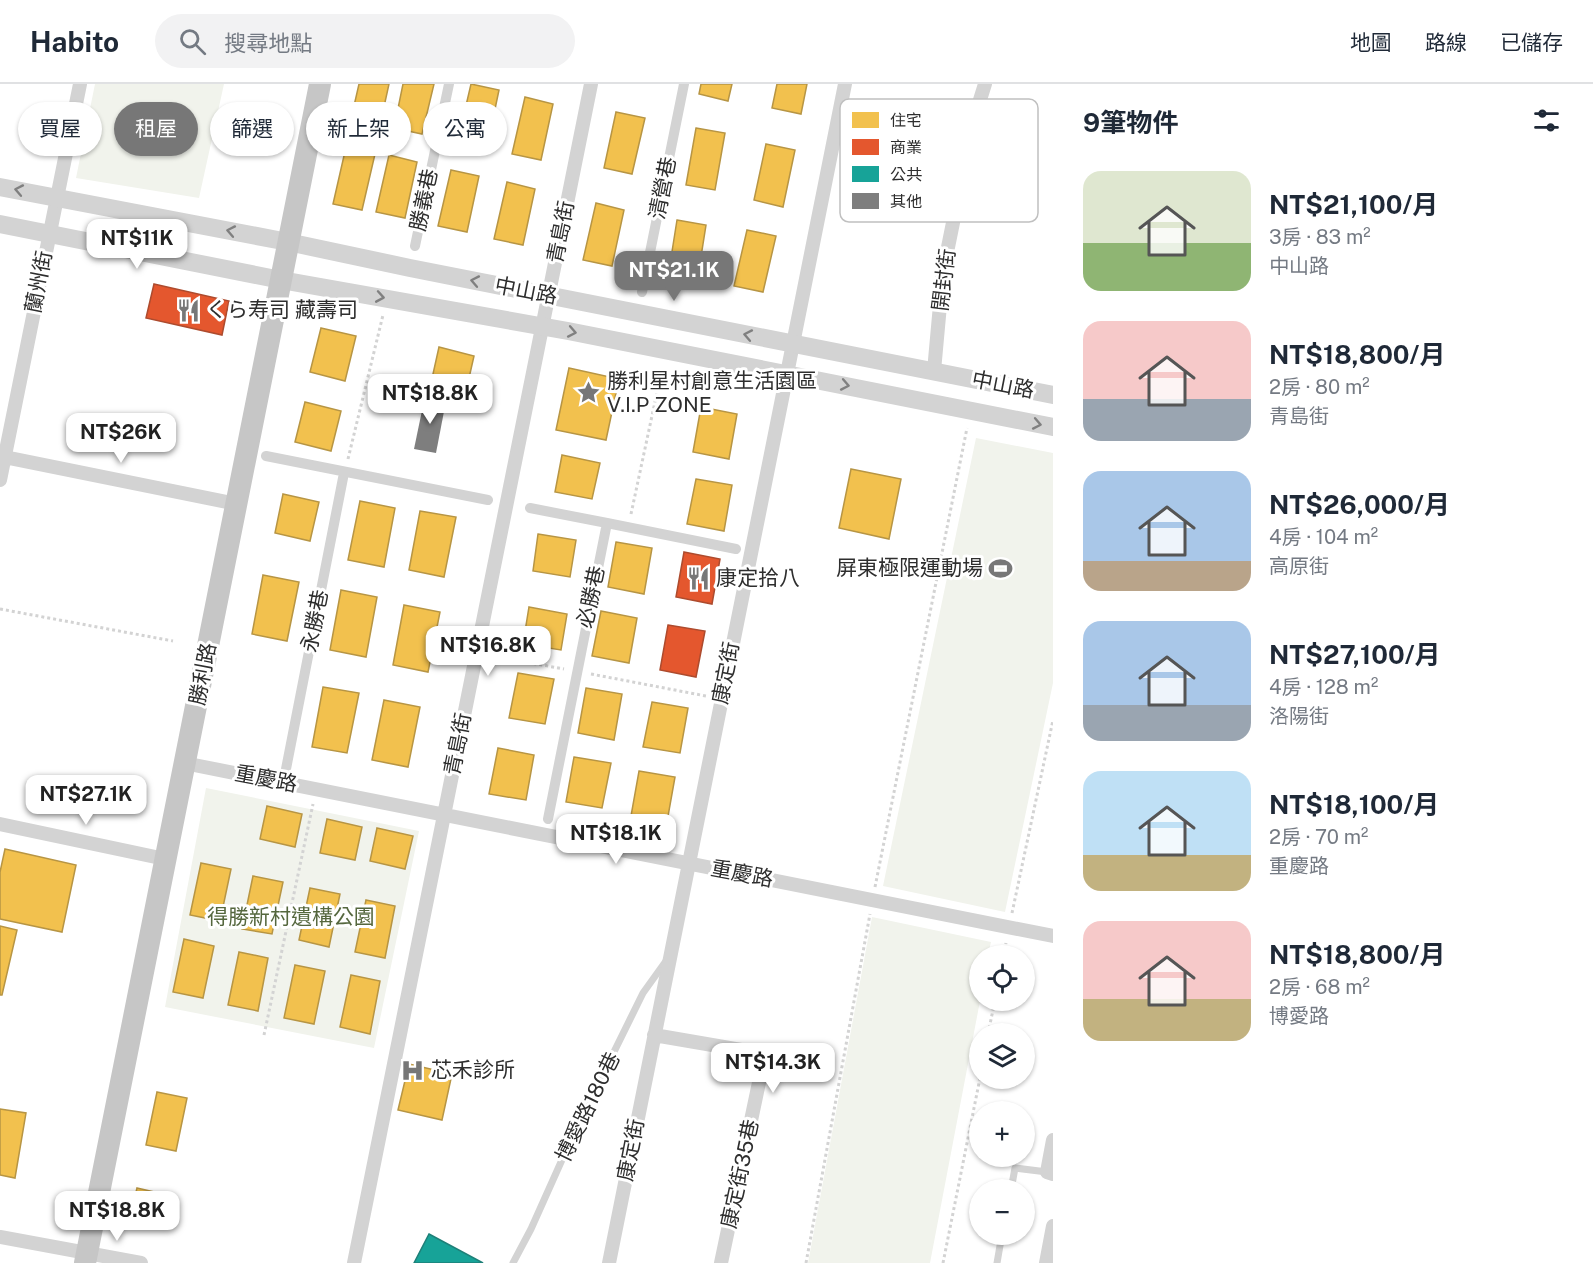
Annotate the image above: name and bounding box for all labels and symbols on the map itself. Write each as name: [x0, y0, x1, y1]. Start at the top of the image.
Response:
legend: [840, 99, 1038, 222]
text: 住宅: [890, 111, 922, 130]
text: 商業: [890, 138, 922, 157]
street label: 清營巷: [644, 155, 681, 221]
text: 公共: [890, 165, 922, 184]
street label: 勝義巷: [405, 166, 442, 233]
one-way arrow: [14, 185, 24, 198]
text: 其他: [890, 192, 922, 211]
street label: 青島街: [542, 199, 579, 265]
pin: NT$11K: [88, 219, 186, 270]
one-way arrow: [226, 225, 236, 238]
street label: 開封街: [927, 247, 960, 313]
street label: 蘭州街: [20, 249, 57, 315]
pin: NT$21.1K: [612, 251, 736, 302]
street label: 中山路: [493, 272, 559, 309]
one-way arrow: [470, 275, 480, 288]
one-way arrow: [375, 291, 384, 303]
restaurant icon: くら寿司 藏壽司: [175, 297, 201, 323]
place label: くら寿司 藏壽司: [206, 297, 358, 322]
one-way arrow: [566, 325, 576, 338]
one-way arrow: [744, 329, 754, 342]
street label: 中山路: [970, 366, 1036, 403]
place label: 勝利星村創意生活園區 V.I.P ZONE: [607, 368, 817, 417]
pin: NT$18.8K: [368, 374, 492, 425]
one-way arrow: [840, 378, 850, 391]
place icon: 勝利星村創意生活園區 V.I.P ZONE: [576, 380, 602, 406]
pin: NT$26K: [72, 413, 170, 464]
one-way arrow: [1031, 416, 1041, 429]
place label: 屏東極限運動場: [836, 555, 983, 580]
sports icon: 屏東極限運動場: [988, 555, 1014, 581]
street label: 必勝巷: [572, 563, 609, 630]
restaurant icon: 康定拾八: [685, 565, 711, 591]
place label: 康定拾八: [716, 565, 800, 590]
street label: 永勝巷: [296, 588, 333, 654]
pin: NT$16.8K: [426, 626, 550, 677]
street label: 康定街: [707, 640, 744, 706]
street label: 勝利路: [184, 641, 221, 707]
street label: 青島街: [439, 711, 476, 777]
street label: 重慶路: [233, 760, 299, 797]
pin: NT$27.1K: [24, 775, 148, 826]
pin: NT$18.1K: [554, 814, 678, 865]
street label: 重慶路: [709, 855, 775, 892]
park label: 得勝新村遺構公園: [207, 904, 375, 929]
pin: NT$14.3K: [711, 1043, 835, 1094]
street label: 博愛路180巷: [550, 1048, 625, 1166]
hospital icon: 芯禾診所: [400, 1057, 426, 1083]
place label: 芯禾診所: [431, 1057, 515, 1082]
street label: 康定街: [612, 1117, 649, 1183]
street label: 康定街35巷: [716, 1117, 763, 1231]
pin: NT$18.8K: [55, 1191, 179, 1242]

